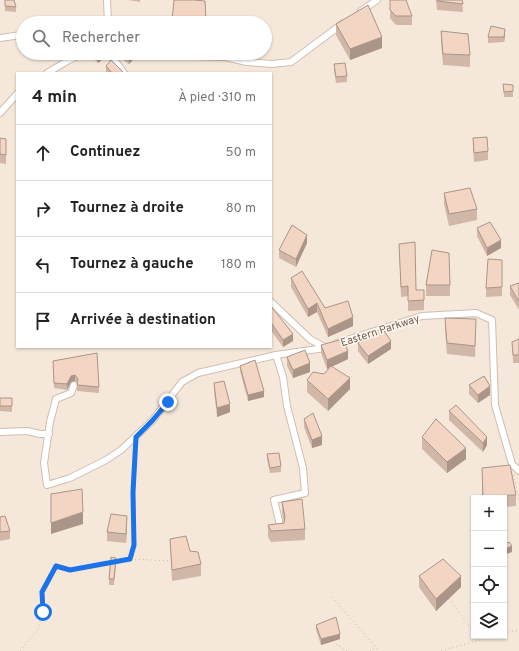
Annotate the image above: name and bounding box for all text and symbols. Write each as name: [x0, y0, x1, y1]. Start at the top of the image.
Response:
search box: [16, 16, 272, 60]
icon: search: [30, 27, 52, 49]
text: Rechercher: [62, 29, 140, 48]
text: 4 min: [32, 87, 77, 109]
text: À pied · 310 m: [178, 90, 256, 106]
icon: ahead: [32, 142, 54, 164]
text: Continuez: [70, 143, 140, 162]
text: 50 m: [226, 145, 256, 161]
icon: right: [32, 198, 54, 220]
text: Tournez à droite: [70, 199, 184, 218]
text: 80 m: [226, 201, 256, 217]
icon: left: [32, 254, 54, 276]
text: Tournez à gauche: [70, 255, 194, 274]
text: 180 m: [221, 257, 256, 273]
icon: arrive: [32, 310, 54, 332]
text: Arrivée à destination: [70, 311, 216, 330]
street label: Eastern Parkway: [339, 312, 422, 350]
route end: [159, 393, 177, 411]
map controls: [471, 495, 507, 639]
button: +: [471, 495, 507, 531]
button: −: [471, 531, 507, 567]
button: locate: [471, 567, 507, 603]
route start: [34, 603, 52, 621]
button: layers: [471, 603, 507, 639]

